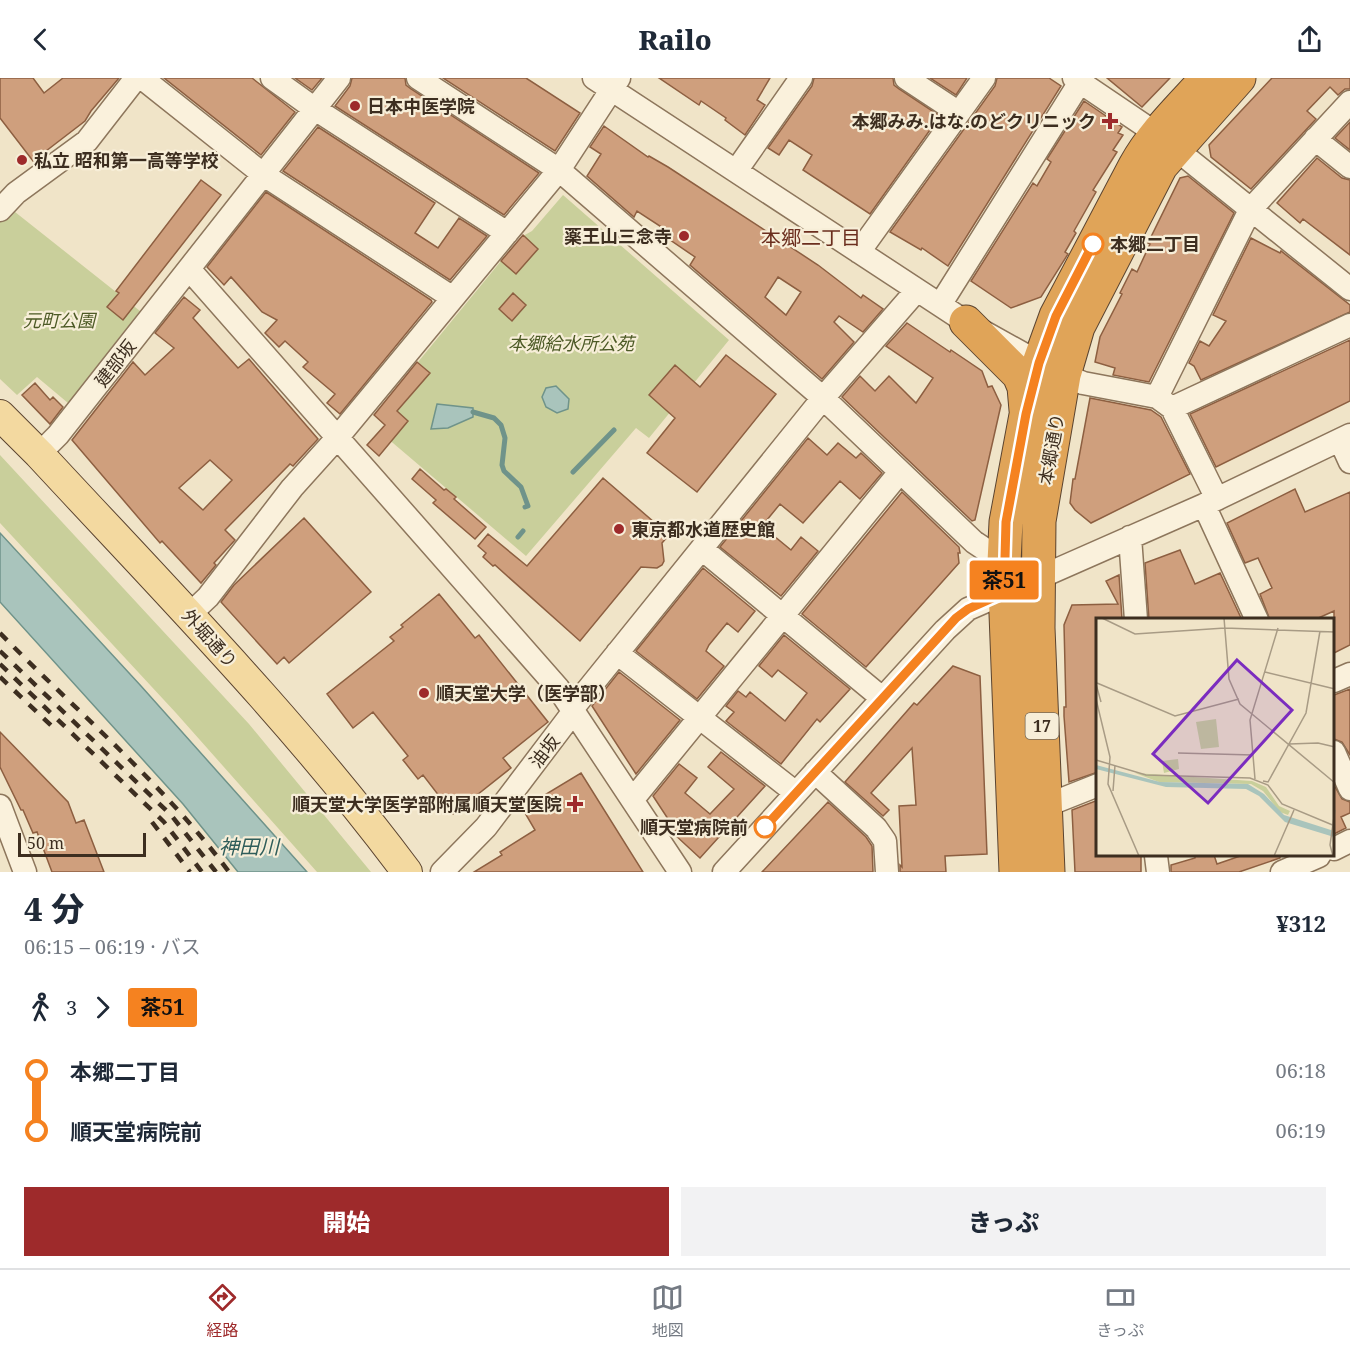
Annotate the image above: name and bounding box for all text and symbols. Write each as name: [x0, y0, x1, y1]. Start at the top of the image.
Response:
text: Railo: [638, 21, 712, 58]
icon: back: [24, 23, 57, 56]
icon: share: [1293, 23, 1326, 56]
place label: 日本中医学院: [367, 94, 475, 118]
marker: 日本中医学院: [348, 99, 362, 113]
place label: 本郷みみ.はな.のどクリニック: [851, 109, 1096, 133]
marker: 本郷みみ.はな.のどクリニック: [1101, 112, 1119, 130]
place label: 私立 昭和第一高等学校: [34, 148, 219, 172]
marker: 私立 昭和第一高等学校: [15, 153, 29, 167]
place label: 薬王山三念寺: [564, 224, 672, 248]
district label: 本郷二丁目: [761, 224, 861, 251]
marker: 薬王山三念寺: [677, 229, 691, 243]
place label: 本郷二丁目: [1110, 232, 1200, 256]
marker: 本郷二丁目: [1082, 233, 1104, 255]
park label: 元町公園: [23, 308, 98, 332]
park label: 本郷給水所公苑: [508, 331, 637, 355]
street label: 建部坂: [89, 334, 141, 392]
street label: 本郷通り: [1033, 411, 1069, 487]
place label: 東京都水道歴史館: [631, 517, 775, 541]
marker: 東京都水道歴史館: [612, 522, 626, 536]
line badge: 茶51: [970, 560, 1038, 600]
text: 茶51: [982, 566, 1026, 594]
street label: 外堀通り: [177, 603, 243, 673]
inset map: [1096, 618, 1335, 857]
place label: 順天堂大学（医学部）: [436, 681, 616, 705]
marker: 順天堂大学（医学部）: [417, 686, 431, 700]
road number: 17: [1026, 713, 1058, 739]
street label: 油坂: [523, 729, 565, 773]
place label: 順天堂大学医学部附属順天堂医院: [292, 792, 562, 816]
marker: 順天堂大学医学部附属順天堂医院: [566, 795, 584, 813]
place label: 順天堂病院前: [640, 815, 748, 839]
marker: 順天堂病院前: [754, 816, 776, 838]
scale bar: [18, 830, 146, 858]
text: 50 m: [27, 832, 64, 854]
water label: 神田川: [219, 833, 281, 860]
text: 4 分: [24, 886, 84, 931]
text: ¥312: [1276, 908, 1326, 938]
text: 06:15 – 06:19 · バス: [24, 933, 201, 960]
icon: walk: [24, 991, 57, 1024]
icon: forward: [86, 991, 119, 1024]
text: 茶51: [140, 993, 185, 1021]
text: 3: [66, 994, 77, 1021]
text: 本郷二丁目: [70, 1056, 180, 1086]
text: 06:18: [1276, 1057, 1326, 1084]
text: 順天堂病院前: [70, 1116, 202, 1146]
text: 06:19: [1276, 1117, 1326, 1144]
button: 開始: [24, 1187, 669, 1256]
button: きっぷ: [681, 1187, 1326, 1256]
tab: 経路: [206, 1281, 239, 1341]
tab: 地図: [651, 1281, 684, 1341]
tab: きっぷ: [1097, 1281, 1144, 1341]

